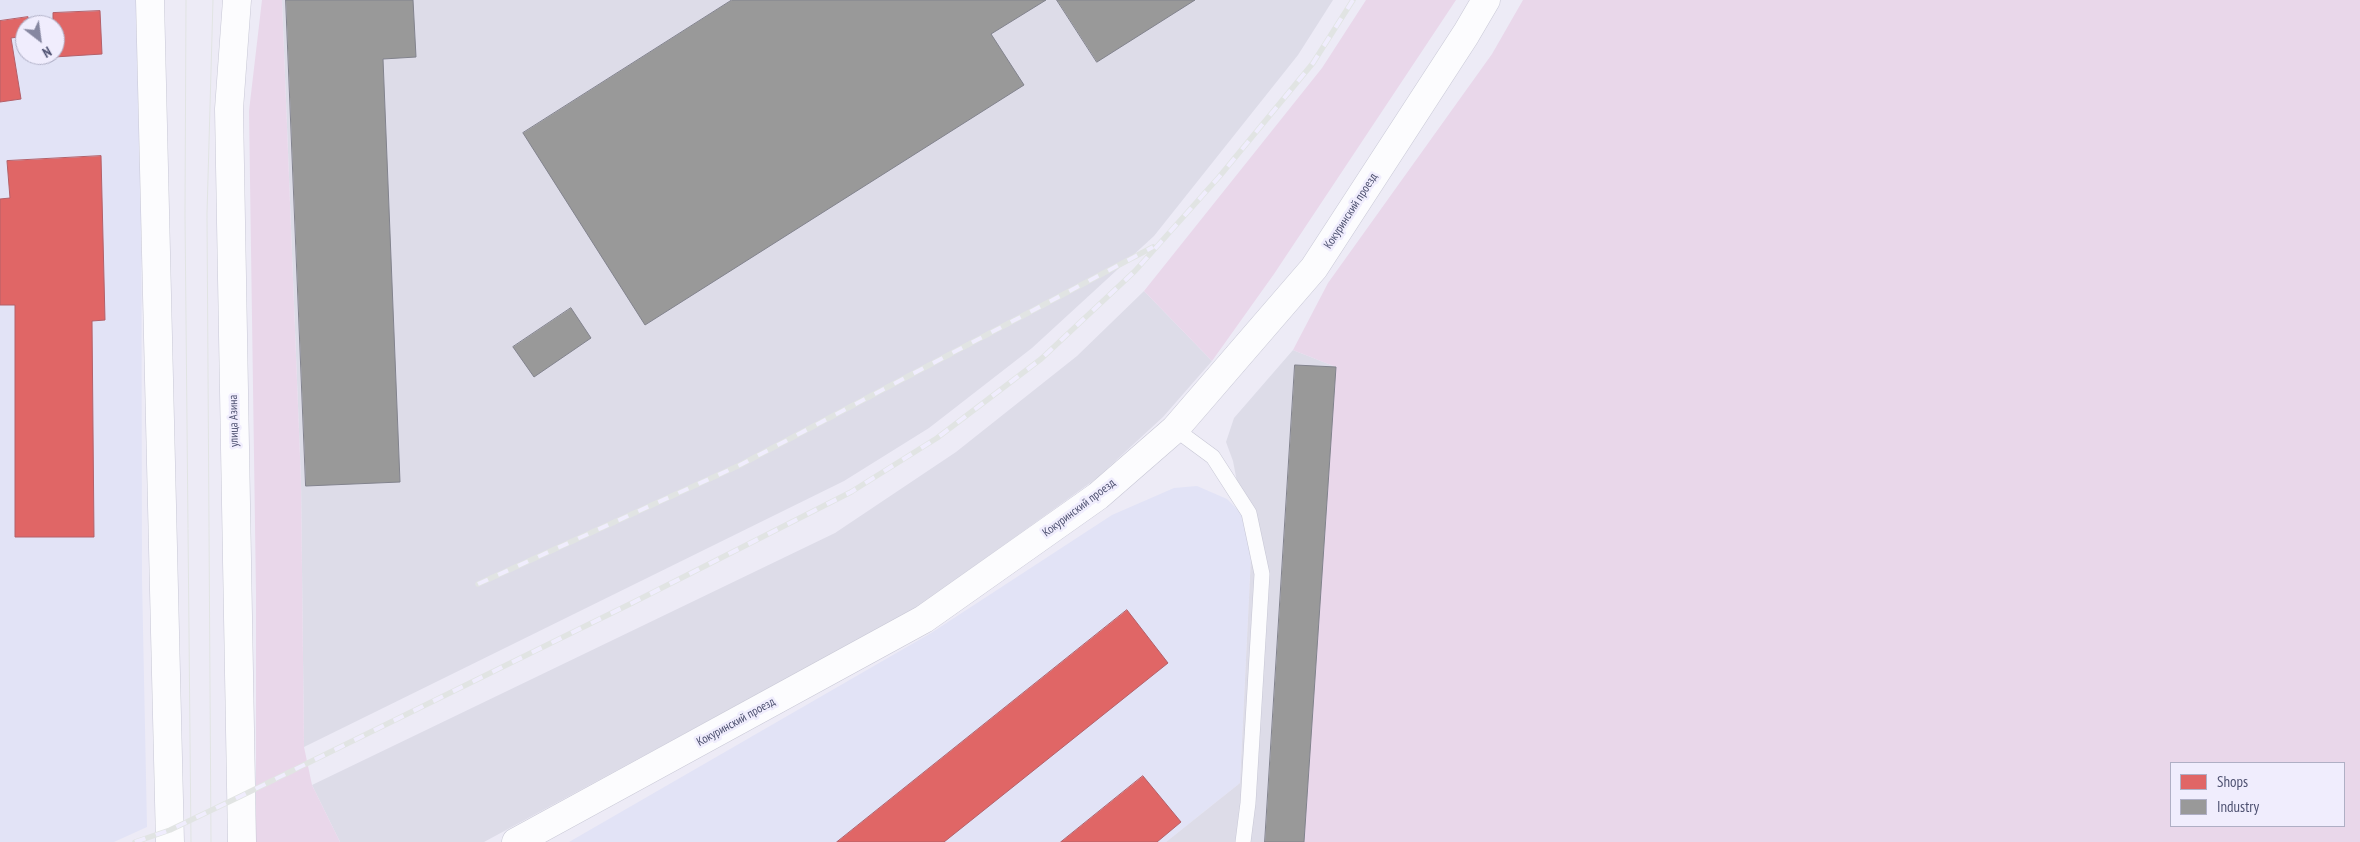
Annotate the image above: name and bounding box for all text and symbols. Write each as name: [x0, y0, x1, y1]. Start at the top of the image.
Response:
north arrow: [15, 15, 65, 65]
text: N: [39, 42, 55, 62]
street label: Кокуринский проезд: [1321, 170, 1381, 252]
street label: улица Азина: [226, 395, 242, 447]
street label: Кокуринский проезд: [1040, 476, 1118, 540]
street label: Кокуринский проезд: [694, 695, 778, 749]
legend: [2170, 762, 2345, 827]
text: Shops: [2217, 772, 2248, 791]
text: Industry: [2217, 797, 2259, 816]

